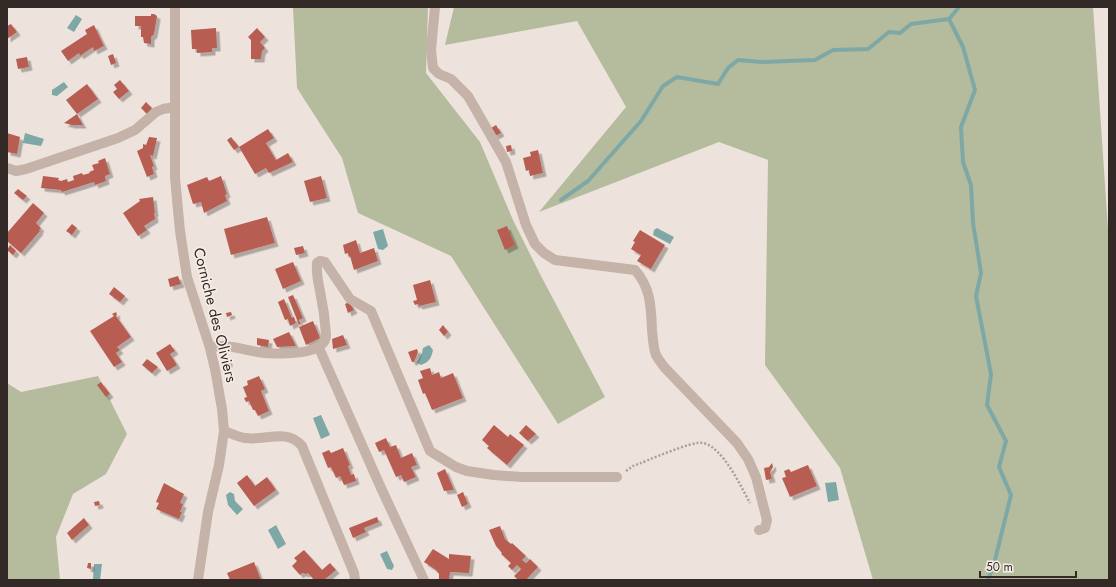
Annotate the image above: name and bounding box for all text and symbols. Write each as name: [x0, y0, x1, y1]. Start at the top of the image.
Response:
street label: Corniche des Oliviers: [188, 245, 242, 385]
scale bar: [980, 553, 1076, 579]
text: 50 m: [986, 558, 1013, 576]

